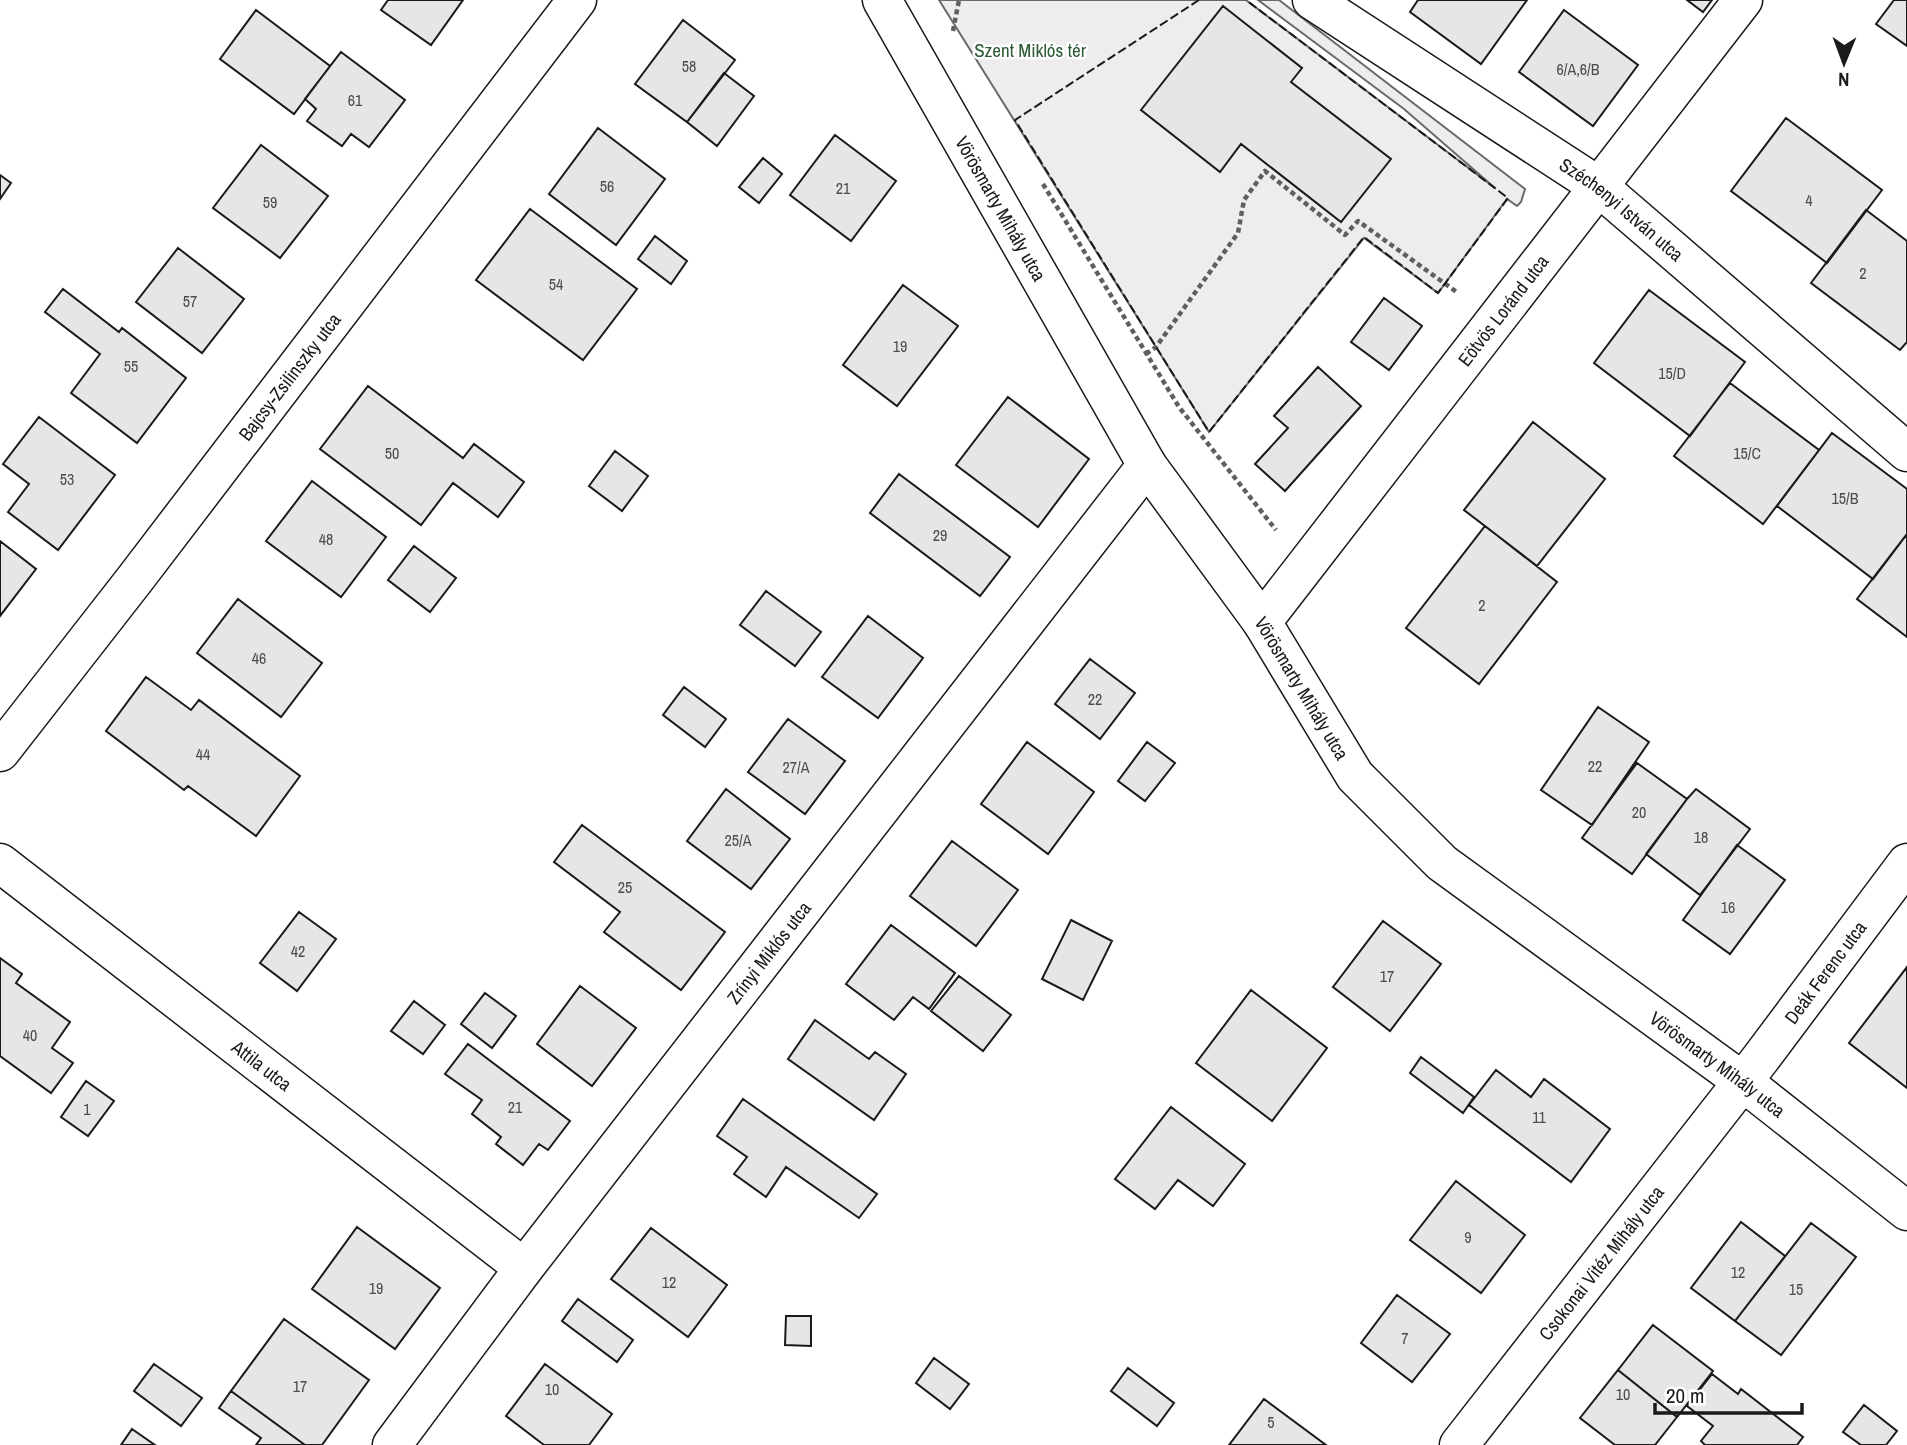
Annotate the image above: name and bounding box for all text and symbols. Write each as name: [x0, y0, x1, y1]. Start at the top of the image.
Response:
north arrow: [1809, 28, 1879, 98]
park label: Szent Miklós tér: [974, 37, 1087, 63]
house number: 58: [682, 55, 696, 77]
house number: 6/A,6/B: [1556, 58, 1600, 80]
text: N: [1838, 67, 1850, 93]
house number: 61: [348, 89, 363, 111]
street label: Vörösmarty Mihály utca: [949, 131, 1053, 286]
street label: Széchenyi István utca: [1554, 151, 1689, 267]
house number: 56: [600, 175, 614, 197]
house number: 21: [836, 177, 851, 199]
house number: 4: [1805, 189, 1813, 211]
house number: 59: [263, 191, 277, 213]
street label: Eötvös Loránd utca: [1452, 249, 1555, 371]
house number: 2: [1859, 262, 1867, 284]
house number: 54: [549, 273, 563, 295]
house number: 57: [183, 290, 197, 312]
street label: Bajcsy-Zsilinszky utca: [232, 307, 347, 446]
house number: 19: [893, 335, 907, 357]
house number: 55: [124, 355, 138, 377]
house number: 15/D: [1658, 362, 1686, 384]
house number: 50: [385, 442, 399, 464]
house number: 15/C: [1733, 442, 1761, 464]
house number: 53: [60, 468, 74, 490]
house number: 15/B: [1832, 487, 1859, 509]
house number: 29: [933, 524, 947, 546]
house number: 48: [319, 528, 333, 550]
house number: 2: [1478, 594, 1486, 616]
street label: Vörösmarty Mihály utca: [1249, 612, 1355, 765]
house number: 46: [252, 647, 266, 669]
house number: 22: [1088, 688, 1102, 710]
house number: 44: [196, 743, 210, 765]
house number: 22: [1588, 755, 1602, 777]
house number: 27/A: [783, 756, 810, 778]
house number: 20: [1632, 801, 1646, 823]
house number: 18: [1694, 826, 1708, 848]
house number: 25/A: [725, 829, 752, 851]
house number: 25: [618, 876, 632, 898]
street label: Zrínyi Miklós utca: [721, 896, 817, 1009]
house number: 16: [1721, 896, 1735, 918]
street label: Deák Ferenc utca: [1778, 915, 1872, 1029]
house number: 42: [291, 940, 305, 962]
house number: 17: [1380, 965, 1394, 987]
street label: Vörösmarty Mihály utca: [1644, 1005, 1791, 1124]
house number: 40: [23, 1024, 37, 1046]
street label: Attila utca: [226, 1033, 298, 1097]
house number: 21: [508, 1096, 523, 1118]
house number: 1: [83, 1098, 91, 1120]
house number: 11: [1532, 1106, 1547, 1128]
street label: Csokonai Vitéz Mihály utca: [1533, 1180, 1670, 1346]
house number: 9: [1464, 1226, 1472, 1248]
house number: 12: [1731, 1261, 1745, 1283]
house number: 12: [662, 1271, 676, 1293]
house number: 19: [369, 1277, 383, 1299]
house number: 15: [1789, 1278, 1803, 1300]
house number: 7: [1401, 1327, 1409, 1349]
scale bar: [1655, 1372, 1802, 1416]
house number: 17: [293, 1375, 307, 1397]
house number: 10: [545, 1378, 559, 1400]
text: 20 m: [1666, 1381, 1704, 1410]
house number: 10: [1616, 1383, 1630, 1405]
house number: 5: [1267, 1411, 1275, 1433]

